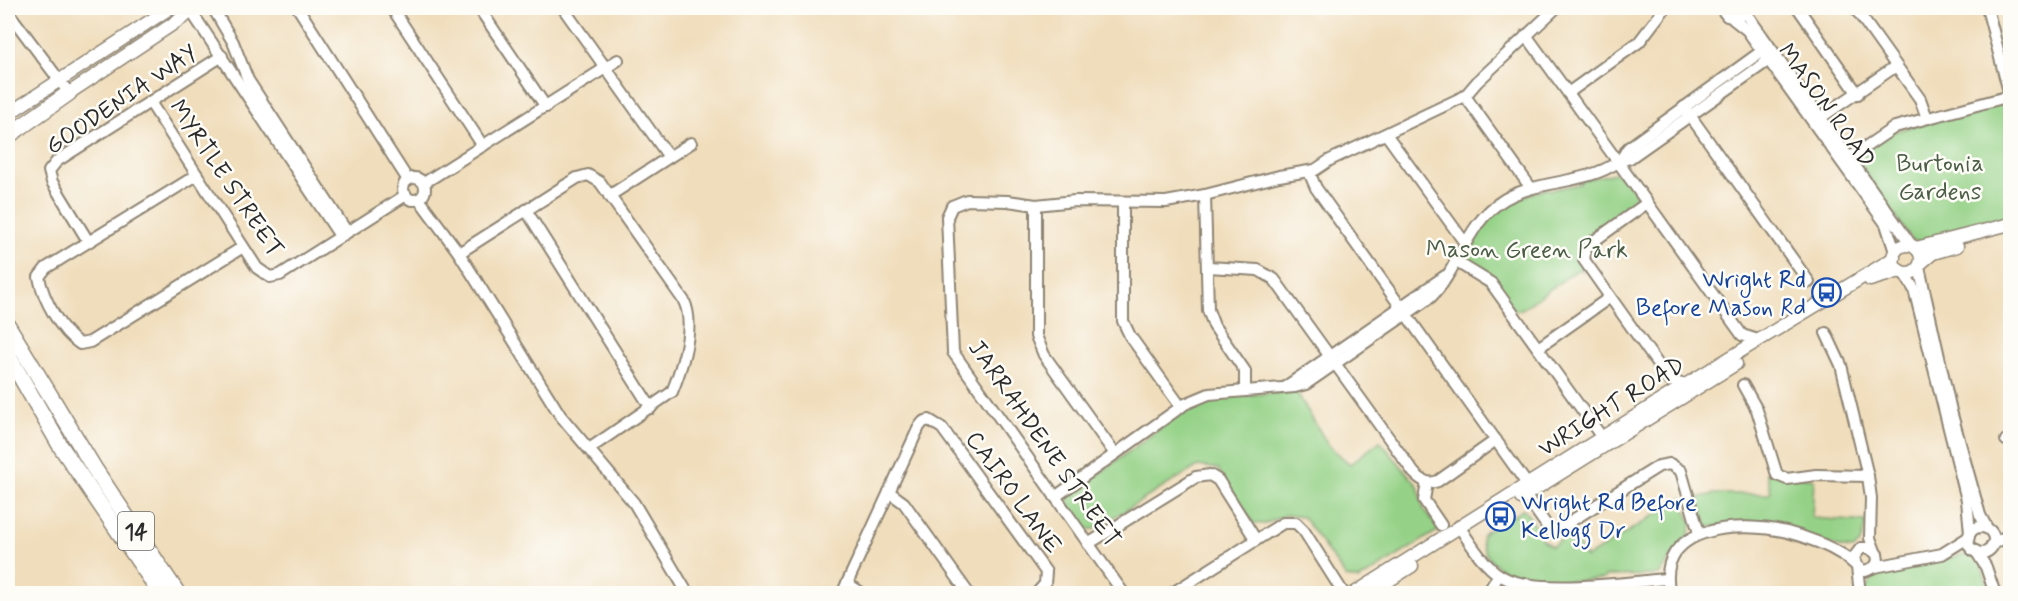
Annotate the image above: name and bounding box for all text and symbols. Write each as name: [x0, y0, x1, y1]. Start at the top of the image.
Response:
street label: MASON ROAD: [1770, 37, 1881, 174]
street label: GOODENIA WAY: [40, 38, 204, 163]
street label: MYRTLE STREET: [161, 94, 290, 264]
park label: Burtonia Gardens: [1896, 149, 1984, 208]
park label: Mason Green Park: [1426, 235, 1628, 266]
place label: Wright Rd Before Mason Rd: [1636, 265, 1806, 326]
bus stop icon: Wright Rd Before Mason Rd: [1811, 277, 1843, 309]
street label: JARRAHDENE STREET: [960, 334, 1127, 554]
street label: WRIGHT ROAD: [1533, 350, 1691, 465]
street label: CAIRO LANE: [958, 425, 1068, 560]
place label: Wright Rd Before Kellogg Dr: [1521, 488, 1697, 550]
bus stop icon: Wright Rd Before Kellogg Dr: [1484, 500, 1516, 532]
road number: 14: [118, 512, 154, 550]

